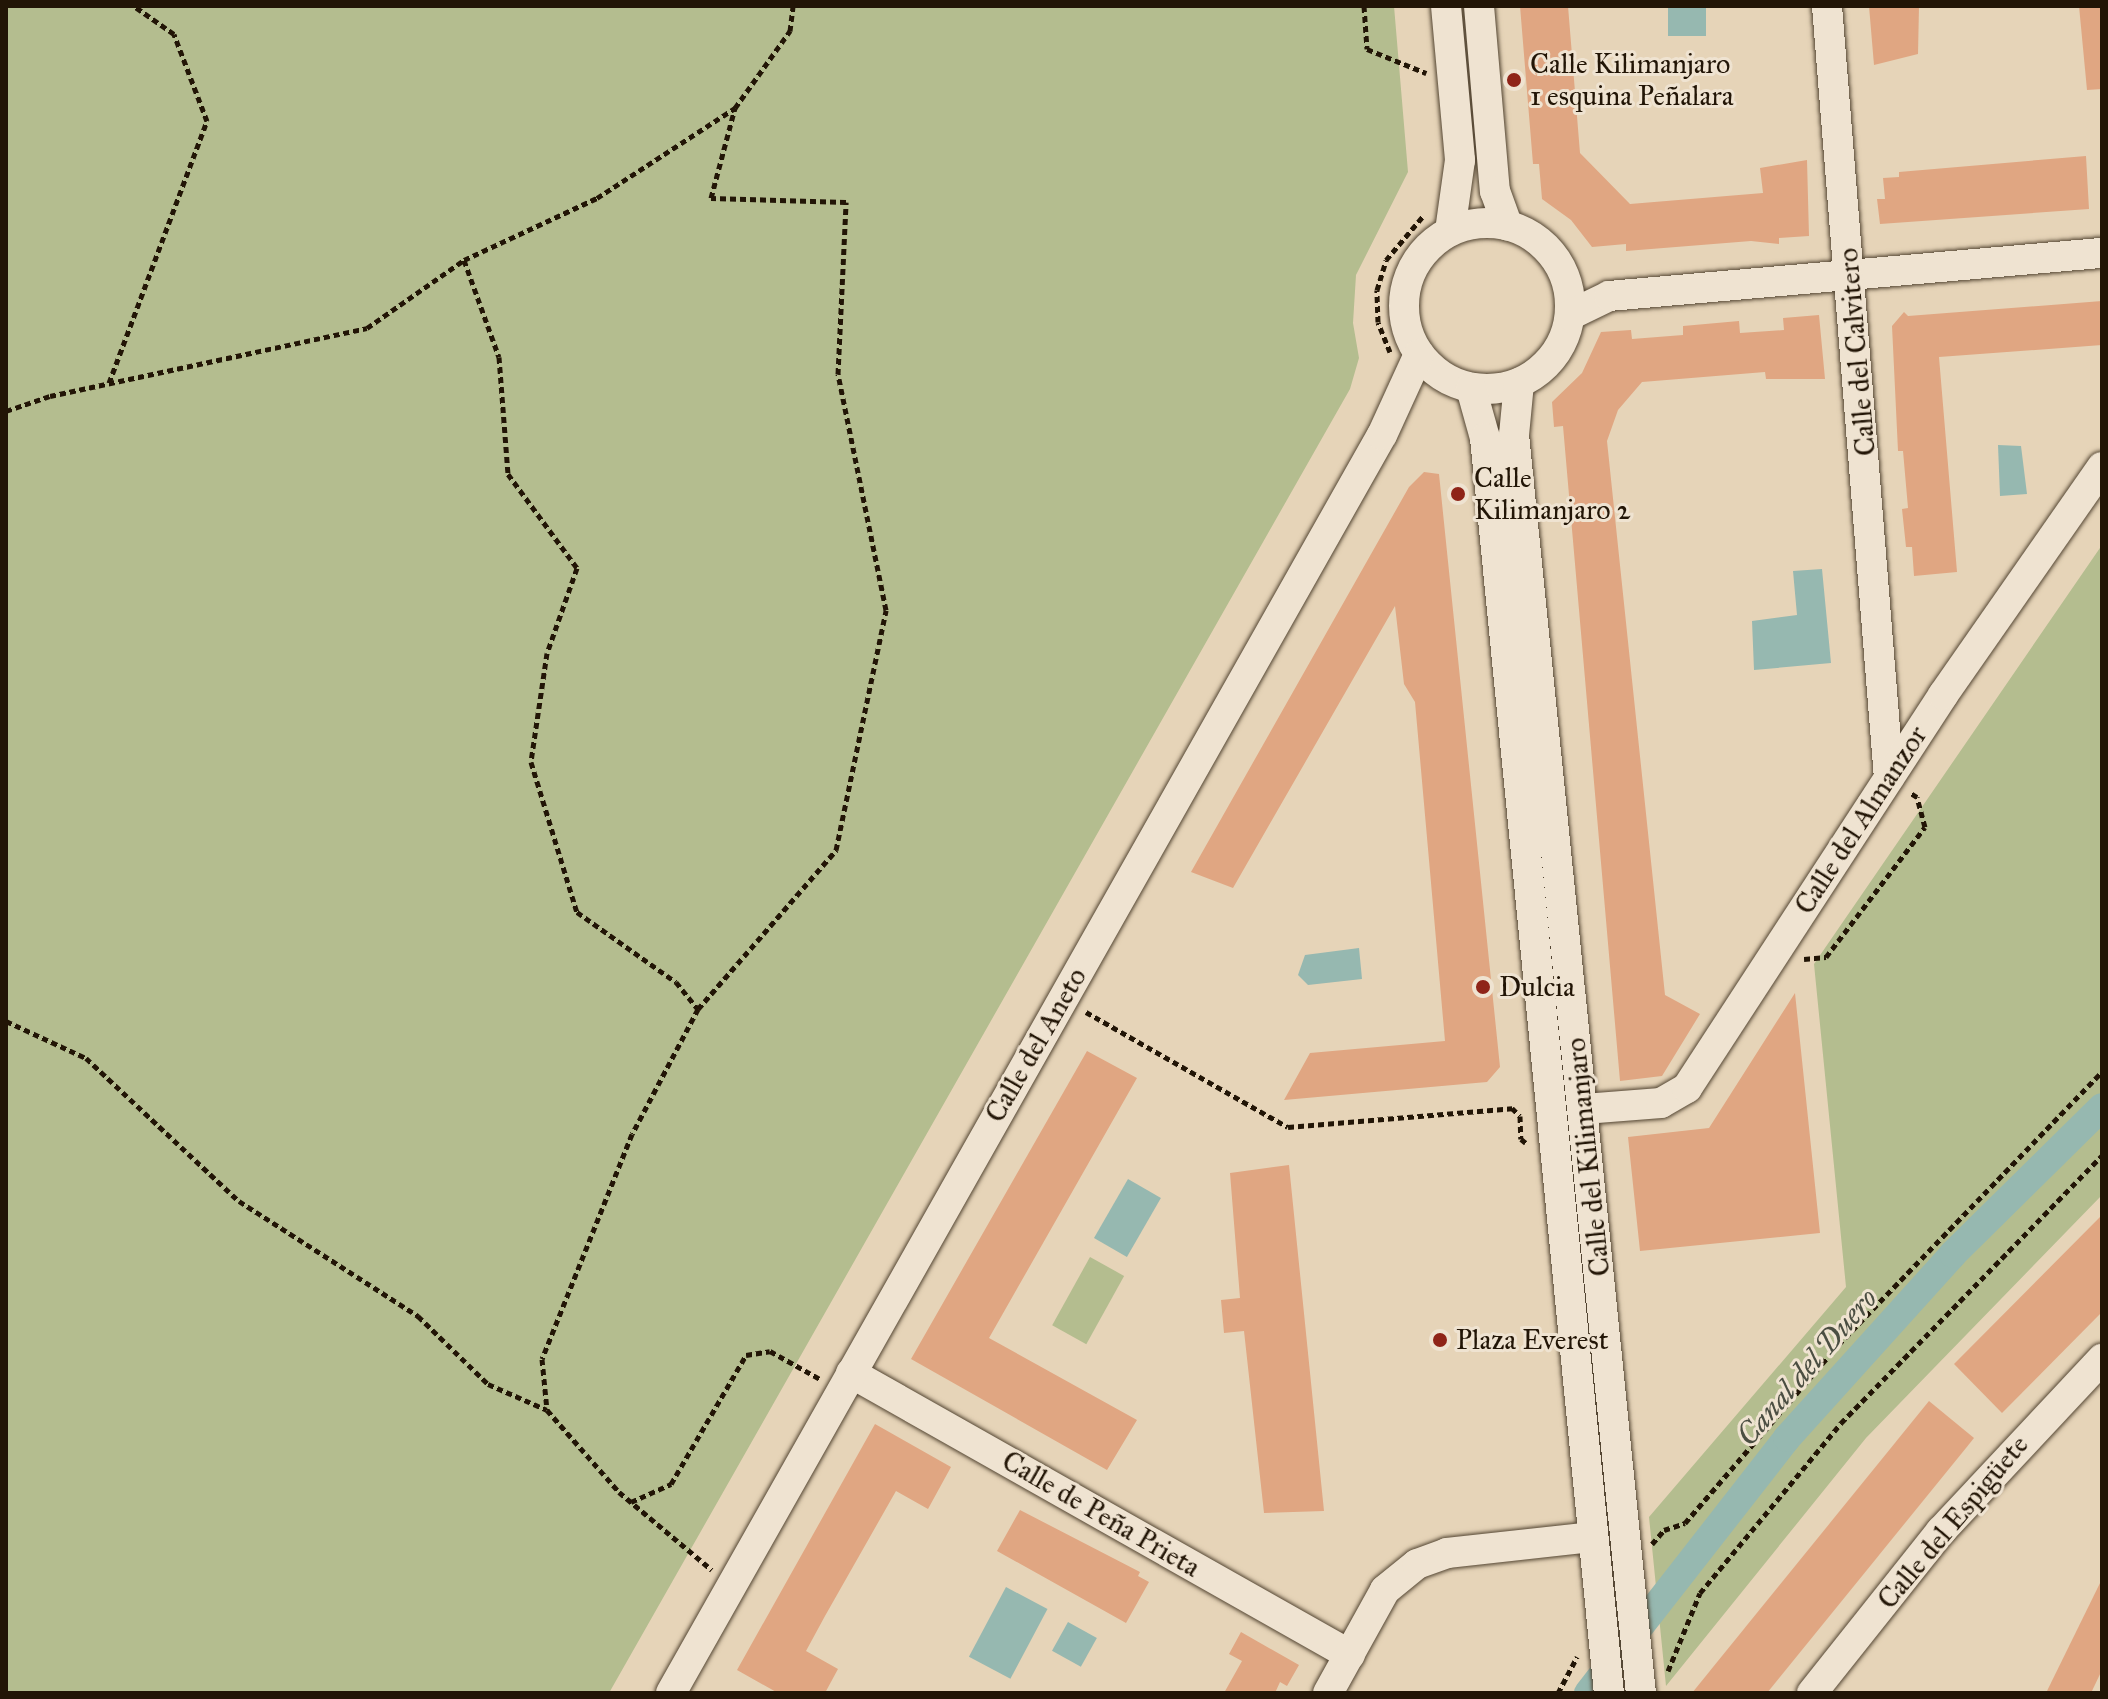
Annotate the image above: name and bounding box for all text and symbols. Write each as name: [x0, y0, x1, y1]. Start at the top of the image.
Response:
place label: Calle Kilimanjaro 1 esquina Peñalara: [1530, 47, 1734, 113]
marker: Calle Kilimanjaro 1 esquina Peñalara: [1505, 71, 1523, 89]
street label: Calle del Calvitero: [1831, 247, 1883, 457]
place label: Calle Kilimanjaro 2: [1474, 461, 1631, 527]
marker: Calle Kilimanjaro 2: [1449, 485, 1467, 503]
street label: Calle del Almanzor: [1788, 720, 1934, 920]
street label: Calle del Aneto: [978, 962, 1094, 1128]
place label: Dulcia: [1499, 970, 1575, 1004]
marker: Dulcia: [1474, 978, 1492, 996]
street label: Calle del Kilimanjaro: [1559, 1036, 1617, 1278]
water label: Canal del Duero: [1729, 1281, 1885, 1453]
place label: Plaza Everest: [1456, 1323, 1609, 1357]
marker: Plaza Everest: [1431, 1331, 1449, 1349]
street label: Calle del Espigüete: [1871, 1428, 2035, 1616]
street label: Calle de Peña Prieta: [996, 1444, 1206, 1584]

